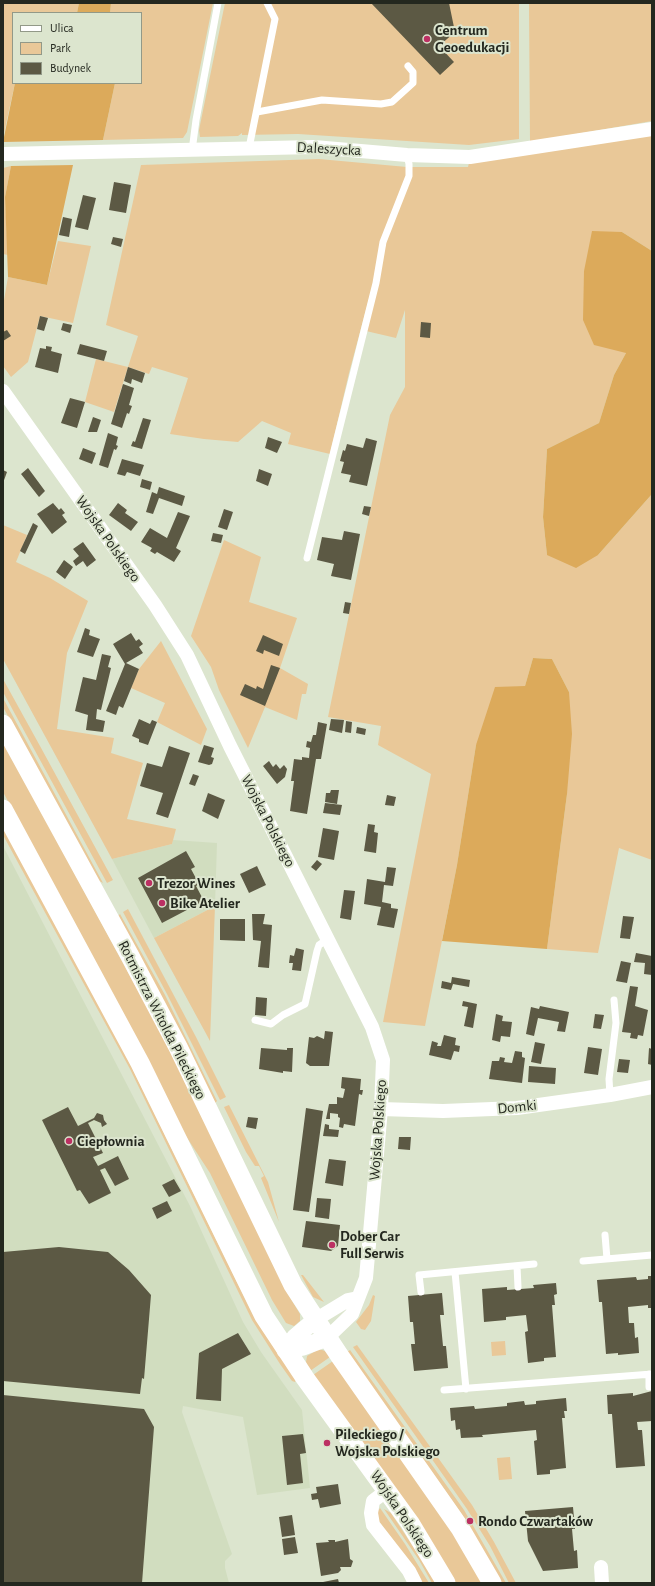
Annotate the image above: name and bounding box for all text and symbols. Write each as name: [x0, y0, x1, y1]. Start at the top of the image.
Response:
legend: [12, 12, 142, 84]
place label: Centrum Geoedukacji: [435, 21, 509, 56]
text: Ulica: [50, 22, 73, 34]
marker: Centrum Geoedukacji: [422, 34, 432, 44]
text: Park: [50, 42, 71, 54]
text: Budynek: [50, 62, 91, 74]
street label: Daleszycka: [296, 138, 362, 160]
street label: Wojska Polskiego: [72, 492, 144, 586]
street label: Wojska Polskiego: [237, 772, 299, 870]
place label: Trezor Wines: [157, 874, 235, 892]
marker: Trezor Wines: [144, 878, 154, 888]
place label: Bike Atelier: [170, 894, 240, 912]
marker: Bike Atelier: [157, 898, 167, 908]
street label: Rotmistrza Witolda Pileckiego: [114, 938, 210, 1102]
street label: Wojska Polskiego: [365, 1079, 391, 1181]
street label: Domki: [496, 1096, 538, 1118]
place label: Ciepłownia: [77, 1132, 145, 1150]
marker: Ciepłownia: [64, 1136, 74, 1146]
place label: Dober Car Full Serwis: [340, 1227, 404, 1262]
marker: Dober Car Full Serwis: [327, 1240, 337, 1250]
place label: Pileckiego / Wojska Polskiego: [335, 1425, 440, 1460]
marker: Pileckiego / Wojska Polskiego: [322, 1438, 332, 1448]
street label: Wojska Polskiego: [366, 1467, 438, 1561]
place label: Rondo Czwartaków: [478, 1512, 593, 1530]
marker: Rondo Czwartaków: [465, 1516, 475, 1526]

